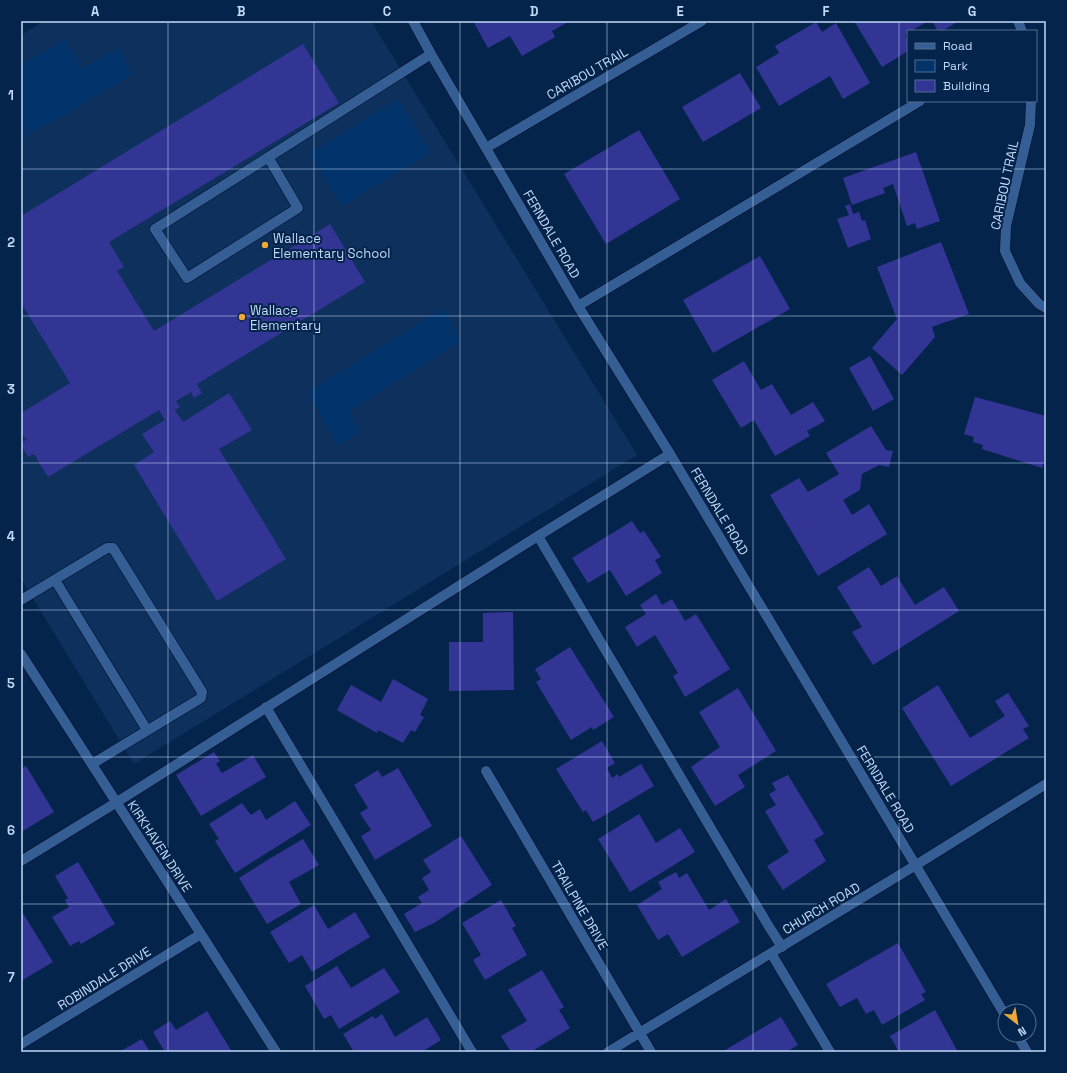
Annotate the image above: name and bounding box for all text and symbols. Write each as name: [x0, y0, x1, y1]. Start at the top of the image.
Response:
text: A: [91, 3, 100, 20]
text: B: [237, 3, 246, 20]
text: C: [383, 3, 391, 20]
text: D: [530, 3, 539, 20]
text: E: [676, 3, 684, 20]
text: F: [823, 3, 830, 20]
text: G: [968, 3, 976, 20]
legend: [907, 30, 1037, 102]
text: Road: [943, 38, 972, 54]
street label: CARIBOU TRAIL: [544, 43, 631, 104]
text: Park: [943, 58, 968, 74]
text: Building: [943, 78, 990, 94]
text: 1: [8, 87, 14, 104]
street label: CARIBOU TRAIL: [987, 139, 1022, 231]
street label: FERNDALE ROAD: [519, 187, 584, 281]
place label: Wallace Elementary School: [273, 230, 390, 262]
text: 2: [7, 234, 15, 251]
marker: Wallace Elementary School: [260, 240, 270, 250]
place label: Wallace Elementary: [250, 302, 321, 334]
marker: Wallace Elementary: [237, 312, 247, 322]
text: 3: [7, 381, 15, 398]
street label: FERNDALE ROAD: [687, 464, 752, 558]
text: 4: [7, 528, 15, 545]
text: 5: [7, 675, 15, 692]
street label: FERNDALE ROAD: [853, 742, 918, 836]
street label: KIRKHAVEN DRIVE: [124, 797, 196, 895]
text: 6: [7, 822, 15, 839]
street label: TRAILPINE DRIVE: [547, 858, 612, 953]
street label: CHURCH ROAD: [779, 879, 863, 938]
street label: ROBINDALE DRIVE: [54, 943, 154, 1014]
text: 7: [7, 969, 15, 986]
north arrow: [997, 1003, 1037, 1043]
text: N: [1015, 1024, 1029, 1039]

